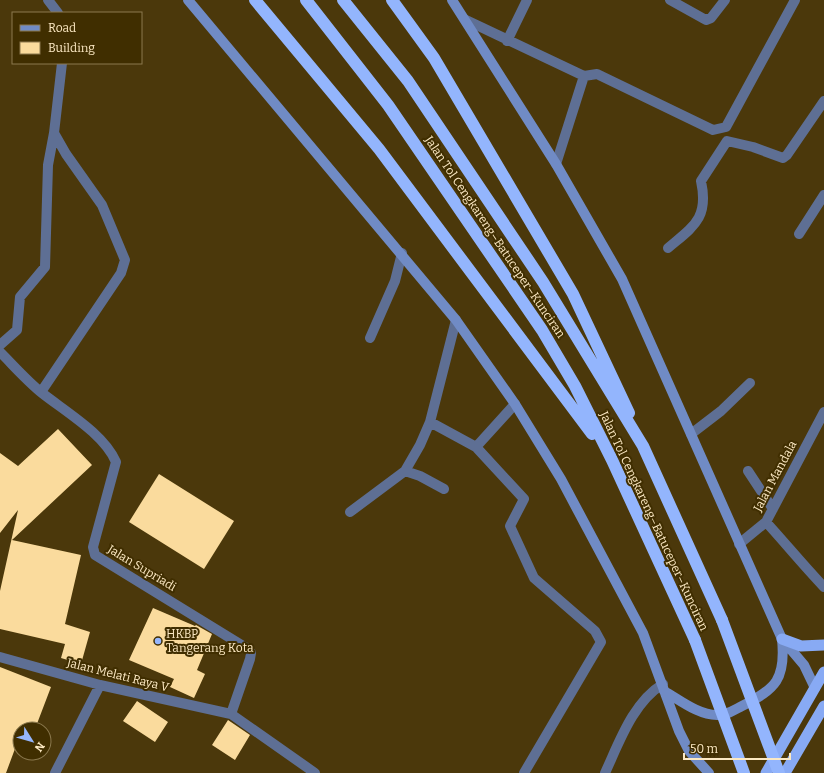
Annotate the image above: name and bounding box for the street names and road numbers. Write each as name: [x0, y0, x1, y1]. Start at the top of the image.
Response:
street label: Jalan Tol Cengkareng–Batuceper–Kunciran: [421, 133, 568, 341]
street label: Jalan Tol Cengkareng–Batuceper–Kunciran: [596, 408, 711, 633]
street label: Jalan Mandala: [750, 438, 800, 515]
street label: Jalan Supriadi: [104, 542, 179, 594]
street label: Jalan Melati Raya V: [65, 655, 171, 695]

